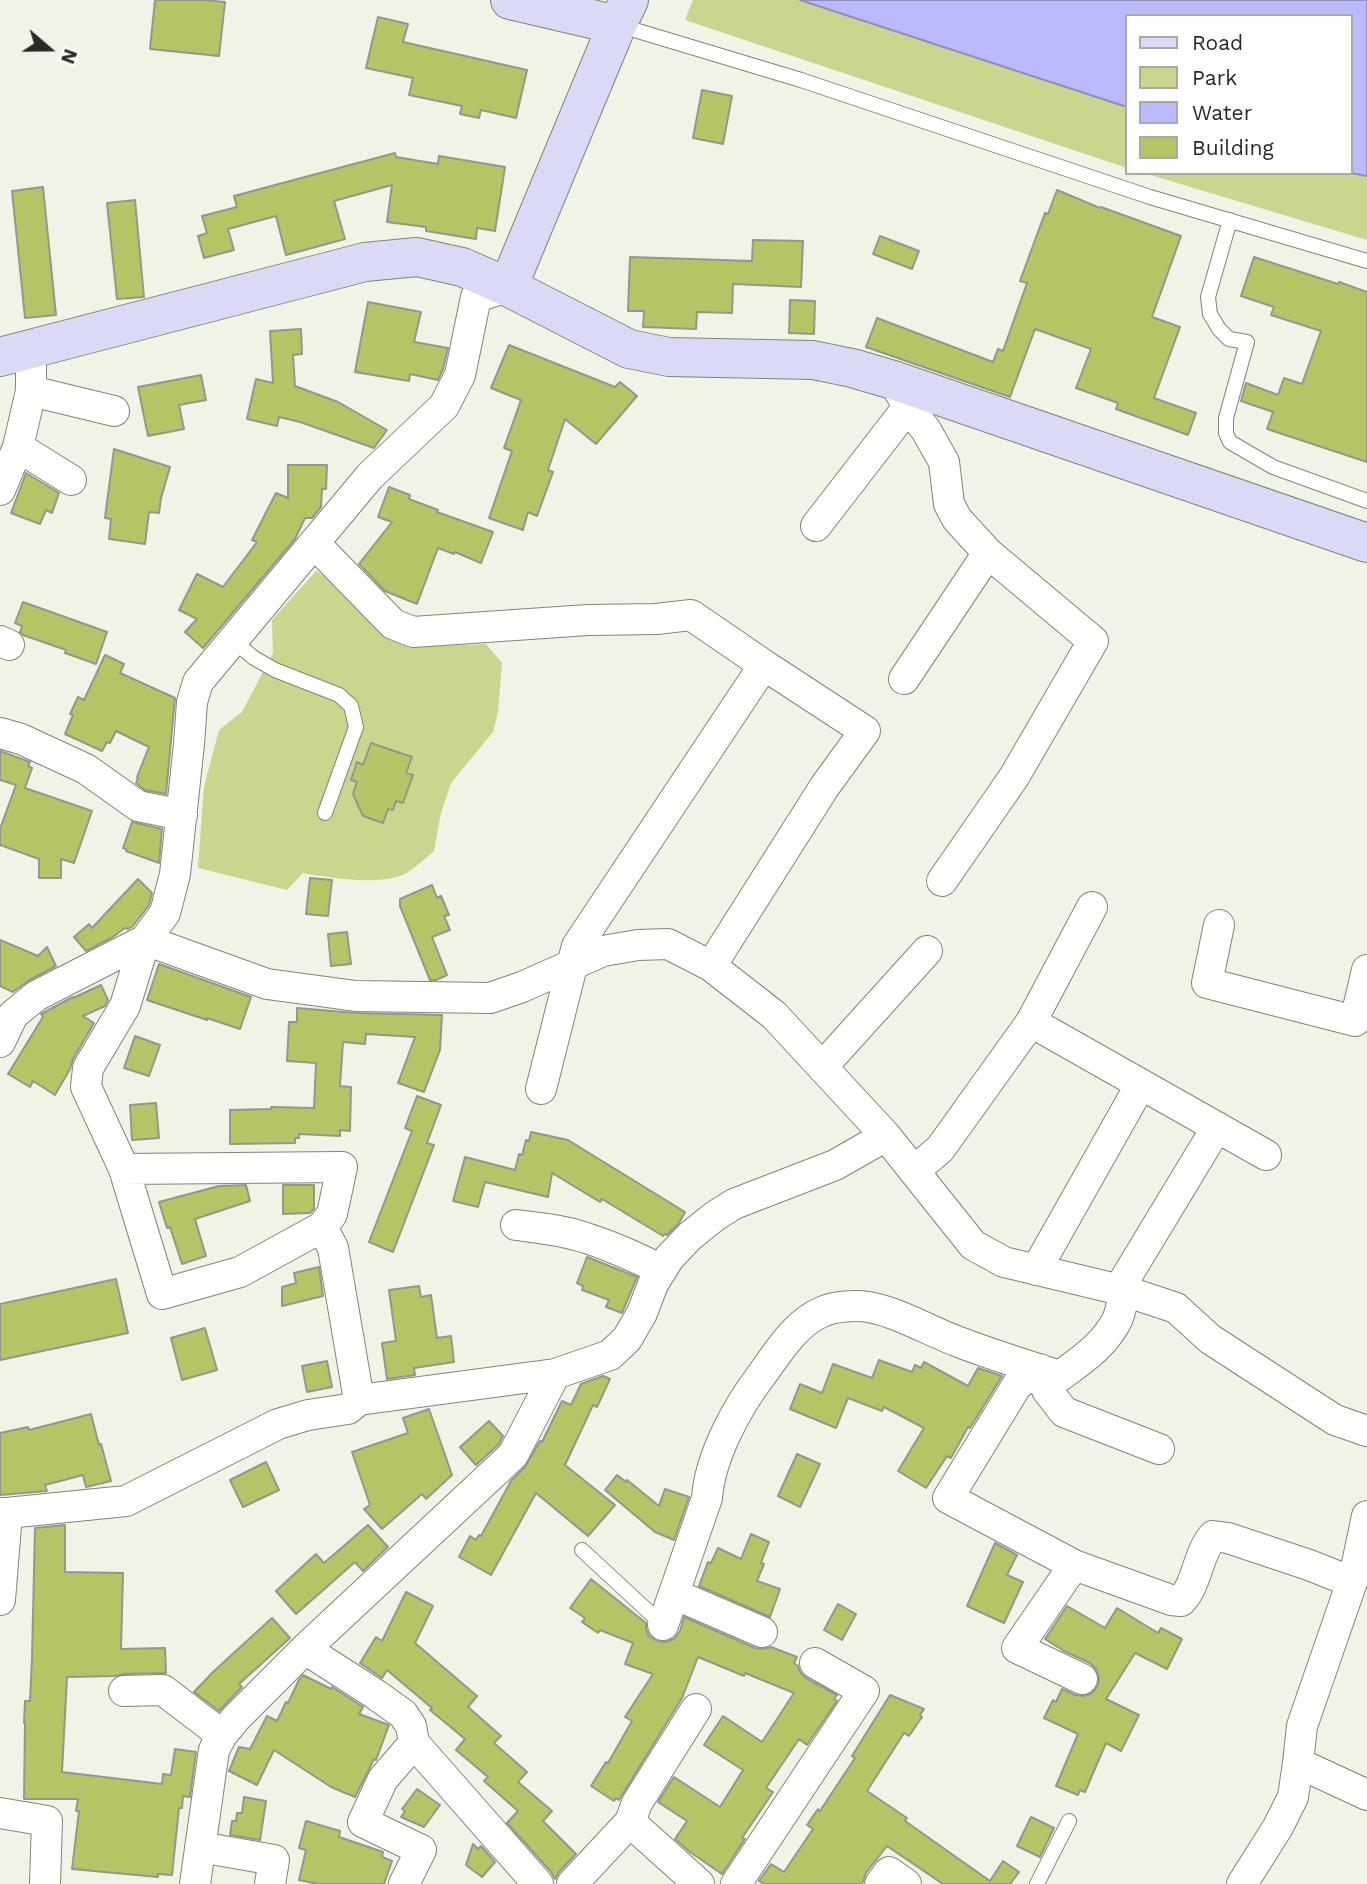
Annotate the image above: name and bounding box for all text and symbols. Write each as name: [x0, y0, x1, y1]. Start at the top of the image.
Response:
north arrow: [14, 14, 84, 84]
legend: [1126, 14, 1353, 175]
text: Road: [1192, 30, 1243, 55]
text: N: [56, 46, 82, 67]
text: Park: [1192, 65, 1237, 90]
text: Water: [1192, 100, 1252, 125]
text: Building: [1192, 135, 1274, 160]

